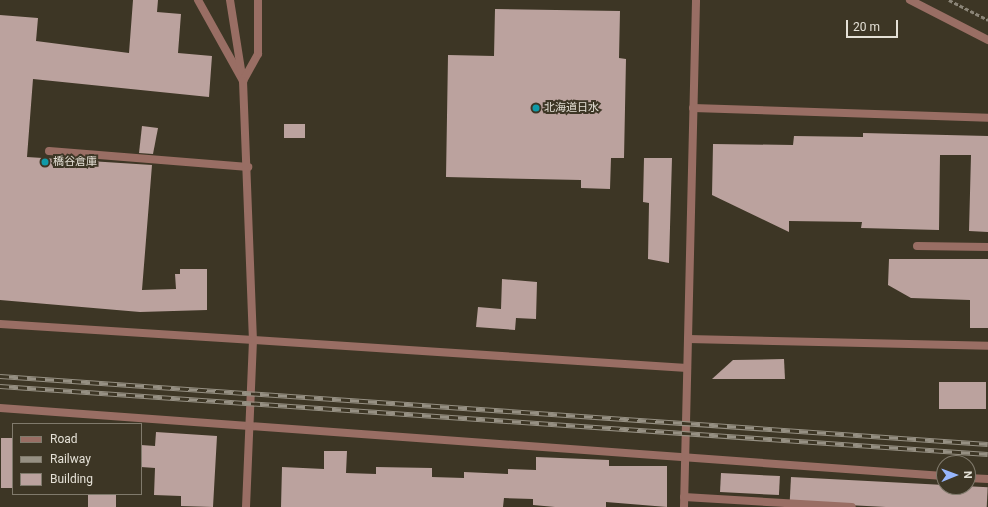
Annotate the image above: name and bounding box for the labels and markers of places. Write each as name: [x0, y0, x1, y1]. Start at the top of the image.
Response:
place label: 北海道日水: [544, 101, 599, 115]
marker: 北海道日水: [531, 103, 541, 113]
place label: 橋谷倉庫: [53, 155, 97, 169]
marker: 橋谷倉庫: [40, 157, 50, 167]

